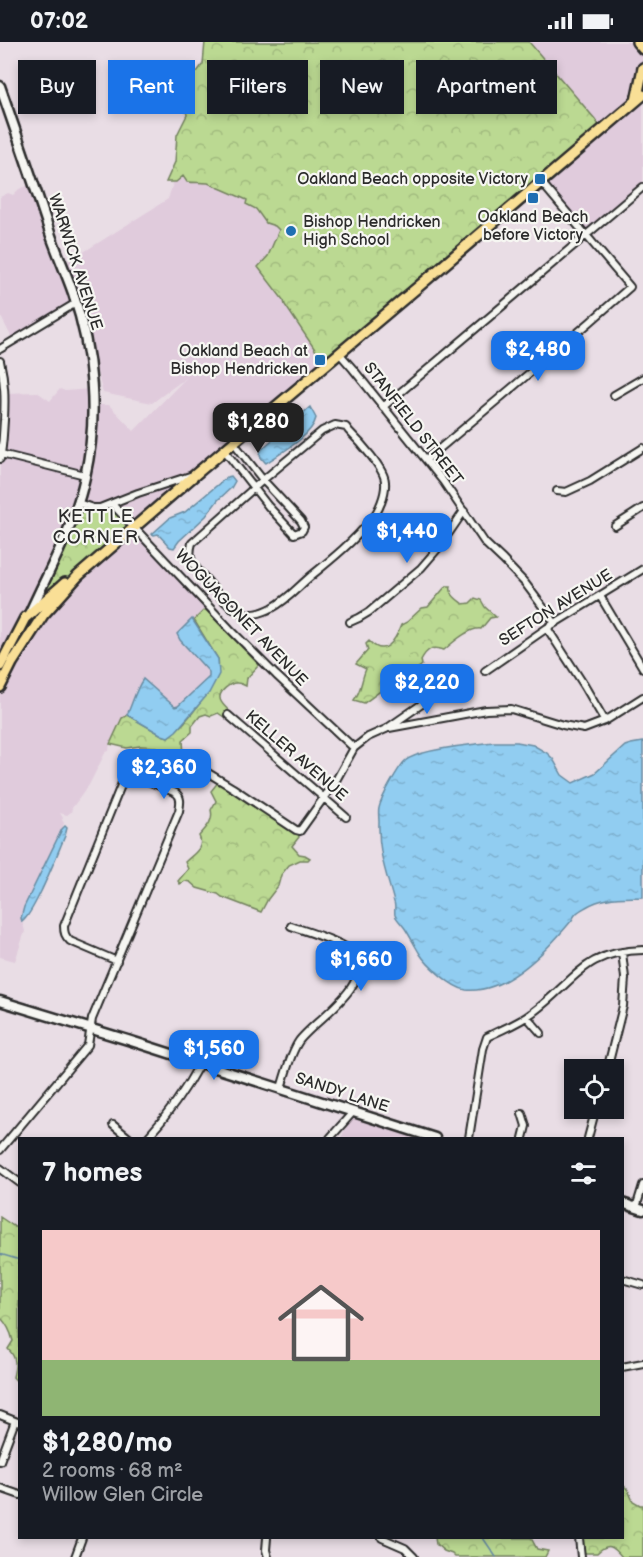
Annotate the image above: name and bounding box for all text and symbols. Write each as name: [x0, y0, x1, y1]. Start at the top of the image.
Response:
text: 07:02: [30, 8, 88, 35]
chip: Buy: [18, 60, 96, 114]
chip: Rent: [108, 60, 195, 114]
chip: Filters: [207, 60, 308, 114]
chip: New: [320, 60, 404, 114]
chip: Apartment: [416, 60, 557, 114]
place label: Oakland Beach opposite Victory: [297, 170, 529, 189]
marker: Oakland Beach opposite Victory: [533, 172, 547, 186]
street label: WARWICK AVENUE: [44, 191, 106, 333]
marker: Oakland Beach before Victory: [526, 191, 540, 205]
place label: Oakland Beach before Victory: [478, 208, 589, 245]
place label: Bishop Hendricken High School: [303, 213, 441, 250]
marker: Bishop Hendricken High School: [284, 224, 298, 238]
pin: $2,480: [489, 331, 587, 382]
text: $2,480: [505, 338, 571, 362]
place label: Oakland Beach at Bishop Hendricken: [170, 342, 308, 379]
marker: Oakland Beach at Bishop Hendricken: [313, 353, 327, 367]
street label: STANFIELD STREET: [359, 359, 467, 489]
pin: $1,280: [209, 403, 307, 454]
text: $1,280: [227, 410, 289, 434]
district label: KETTLE CORNER: [53, 506, 139, 548]
pin: $1,440: [358, 513, 456, 564]
text: $1,440: [376, 520, 438, 544]
street label: WOGUAGONET AVENUE: [171, 546, 311, 690]
street label: SEFTON AVENUE: [496, 565, 616, 651]
pin: $2,220: [378, 664, 476, 715]
text: $2,220: [394, 671, 460, 695]
street label: KELLER AVENUE: [241, 707, 351, 805]
pin: $2,360: [115, 749, 213, 800]
text: $2,360: [131, 756, 197, 780]
pin: $1,660: [312, 941, 410, 992]
text: $1,660: [330, 948, 392, 972]
pin: $1,560: [165, 1030, 263, 1081]
text: $1,560: [183, 1037, 245, 1061]
map controls: [564, 1059, 624, 1119]
button: locate: [564, 1059, 624, 1119]
street label: SANDY LANE: [293, 1069, 391, 1117]
icon: filters: [567, 1157, 600, 1190]
text: 7 homes: [42, 1158, 142, 1189]
icon: home: [267, 1269, 375, 1377]
text: $1,280/mo: [42, 1428, 172, 1459]
text: 2 rooms · 68 m²: [42, 1459, 183, 1483]
text: Willow Glen Circle: [42, 1483, 203, 1507]

